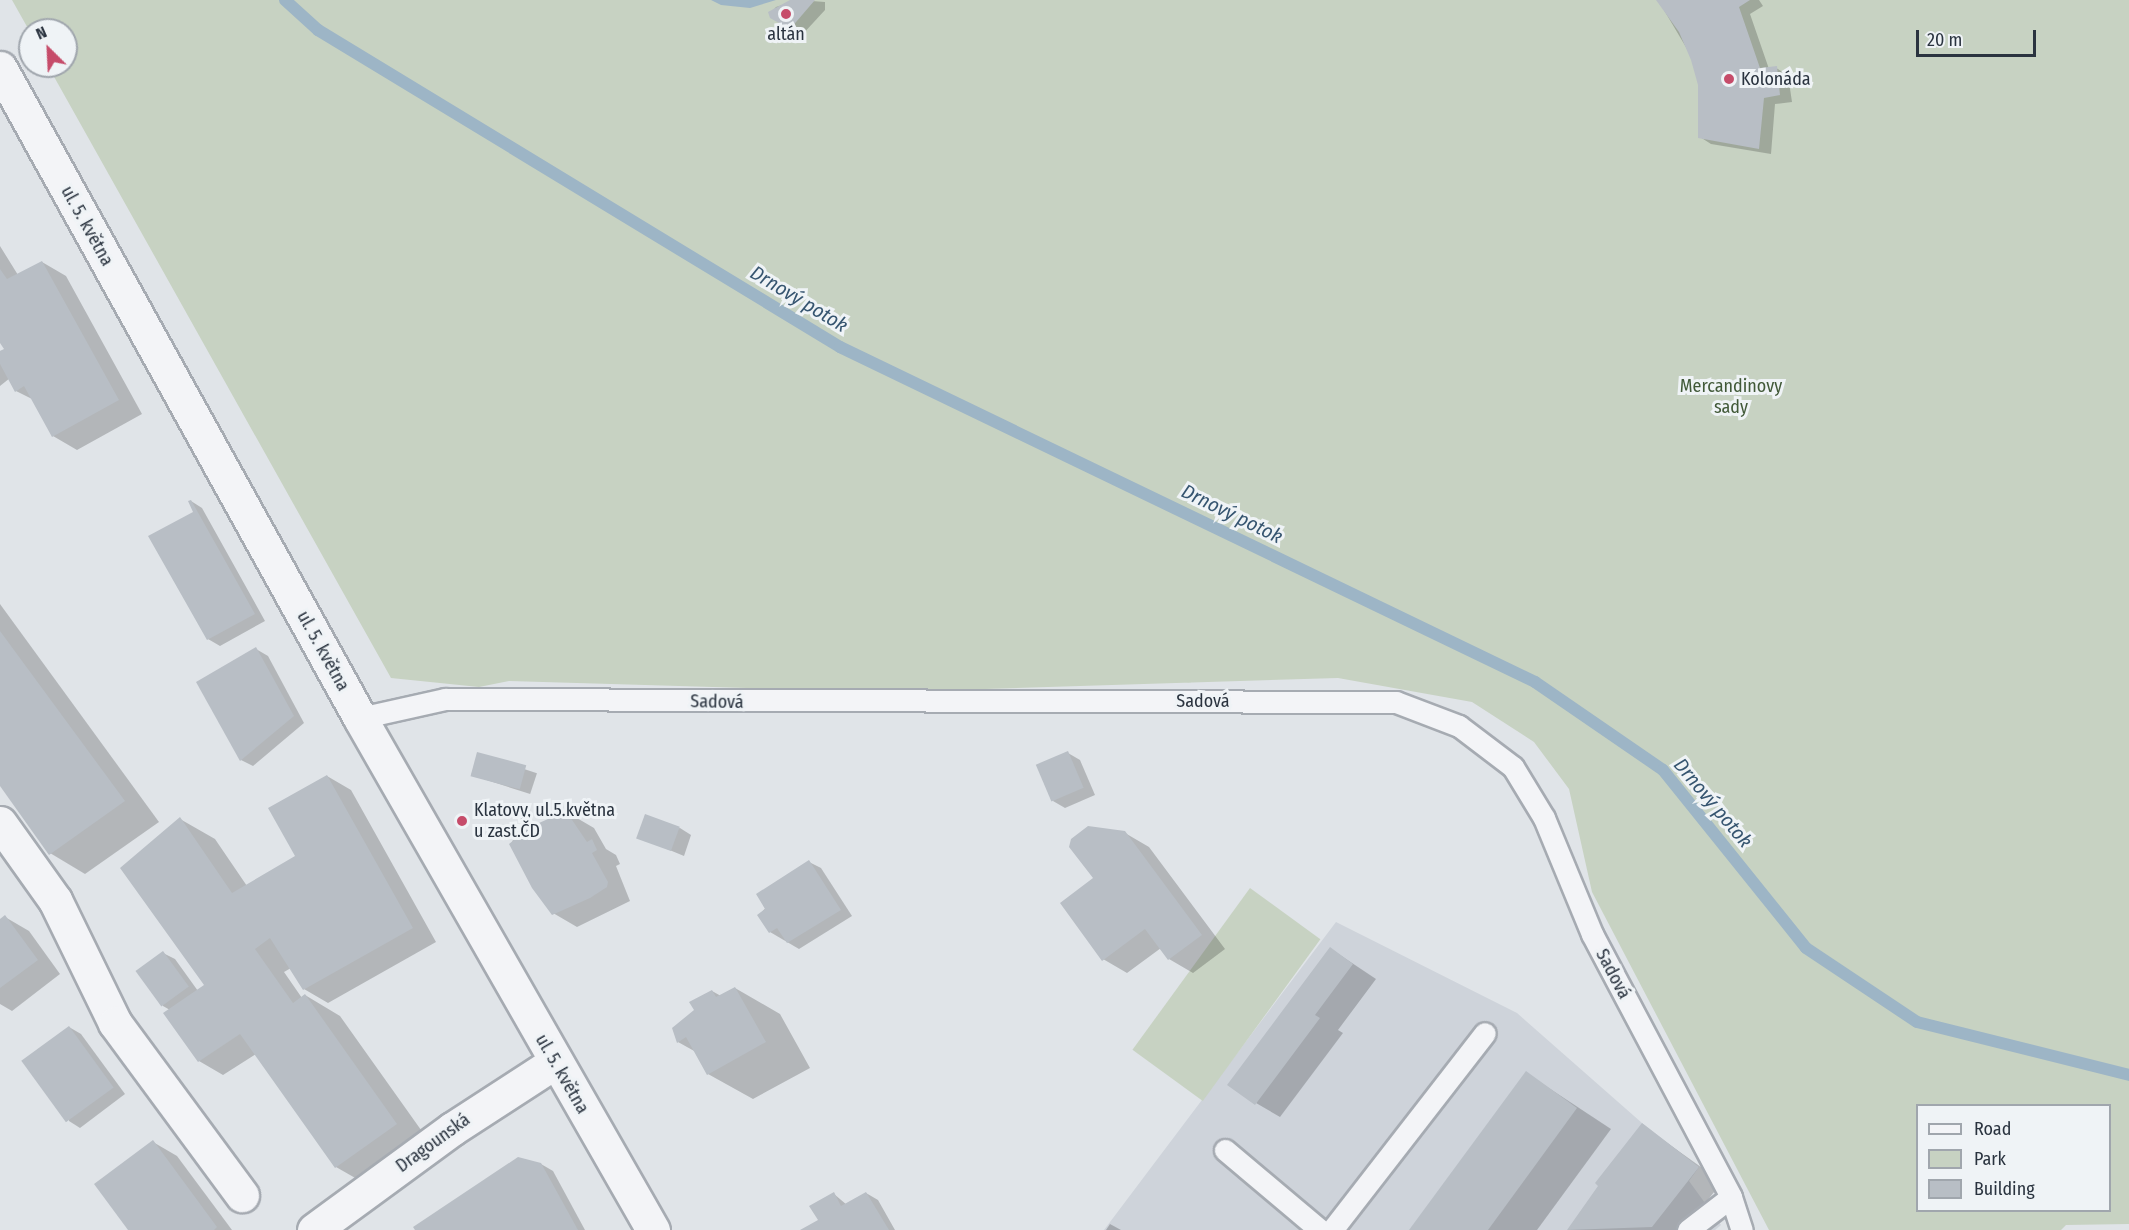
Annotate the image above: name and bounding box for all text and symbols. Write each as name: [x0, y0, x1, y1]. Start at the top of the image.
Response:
marker: altán: [779, 7, 793, 21]
north arrow: [18, 18, 78, 78]
scale bar: [1919, 18, 2039, 56]
text: N: [33, 22, 50, 44]
place label: altán: [767, 23, 805, 45]
text: 20 m: [1927, 29, 1962, 51]
place label: Kolonáda: [1741, 68, 1811, 90]
marker: Kolonáda: [1722, 72, 1736, 86]
street label: ul. 5. května: [56, 182, 118, 270]
water label: Drnový potok: [746, 261, 852, 337]
park label: Mercandinovy sady: [1680, 376, 1782, 418]
water label: Drnový potok: [1178, 479, 1286, 549]
street label: ul. 5. května: [292, 607, 354, 695]
street label: Sadová: [1176, 690, 1230, 712]
street label: Sadová: [690, 691, 744, 713]
water label: Drnový potok: [1669, 753, 1757, 853]
place label: Klatovy, ul.5.května u zast.ČD: [474, 800, 615, 842]
marker: Klatovy, ul.5.května u zast.ČD: [455, 814, 469, 828]
street label: Sadová: [1591, 945, 1635, 1003]
street label: ul. 5. května: [531, 1030, 593, 1118]
legend: [1916, 1104, 2111, 1212]
street label: Dragounská: [392, 1109, 474, 1177]
text: Road: [1974, 1118, 2011, 1140]
text: Park: [1974, 1148, 2006, 1170]
text: Building: [1974, 1178, 2035, 1200]

